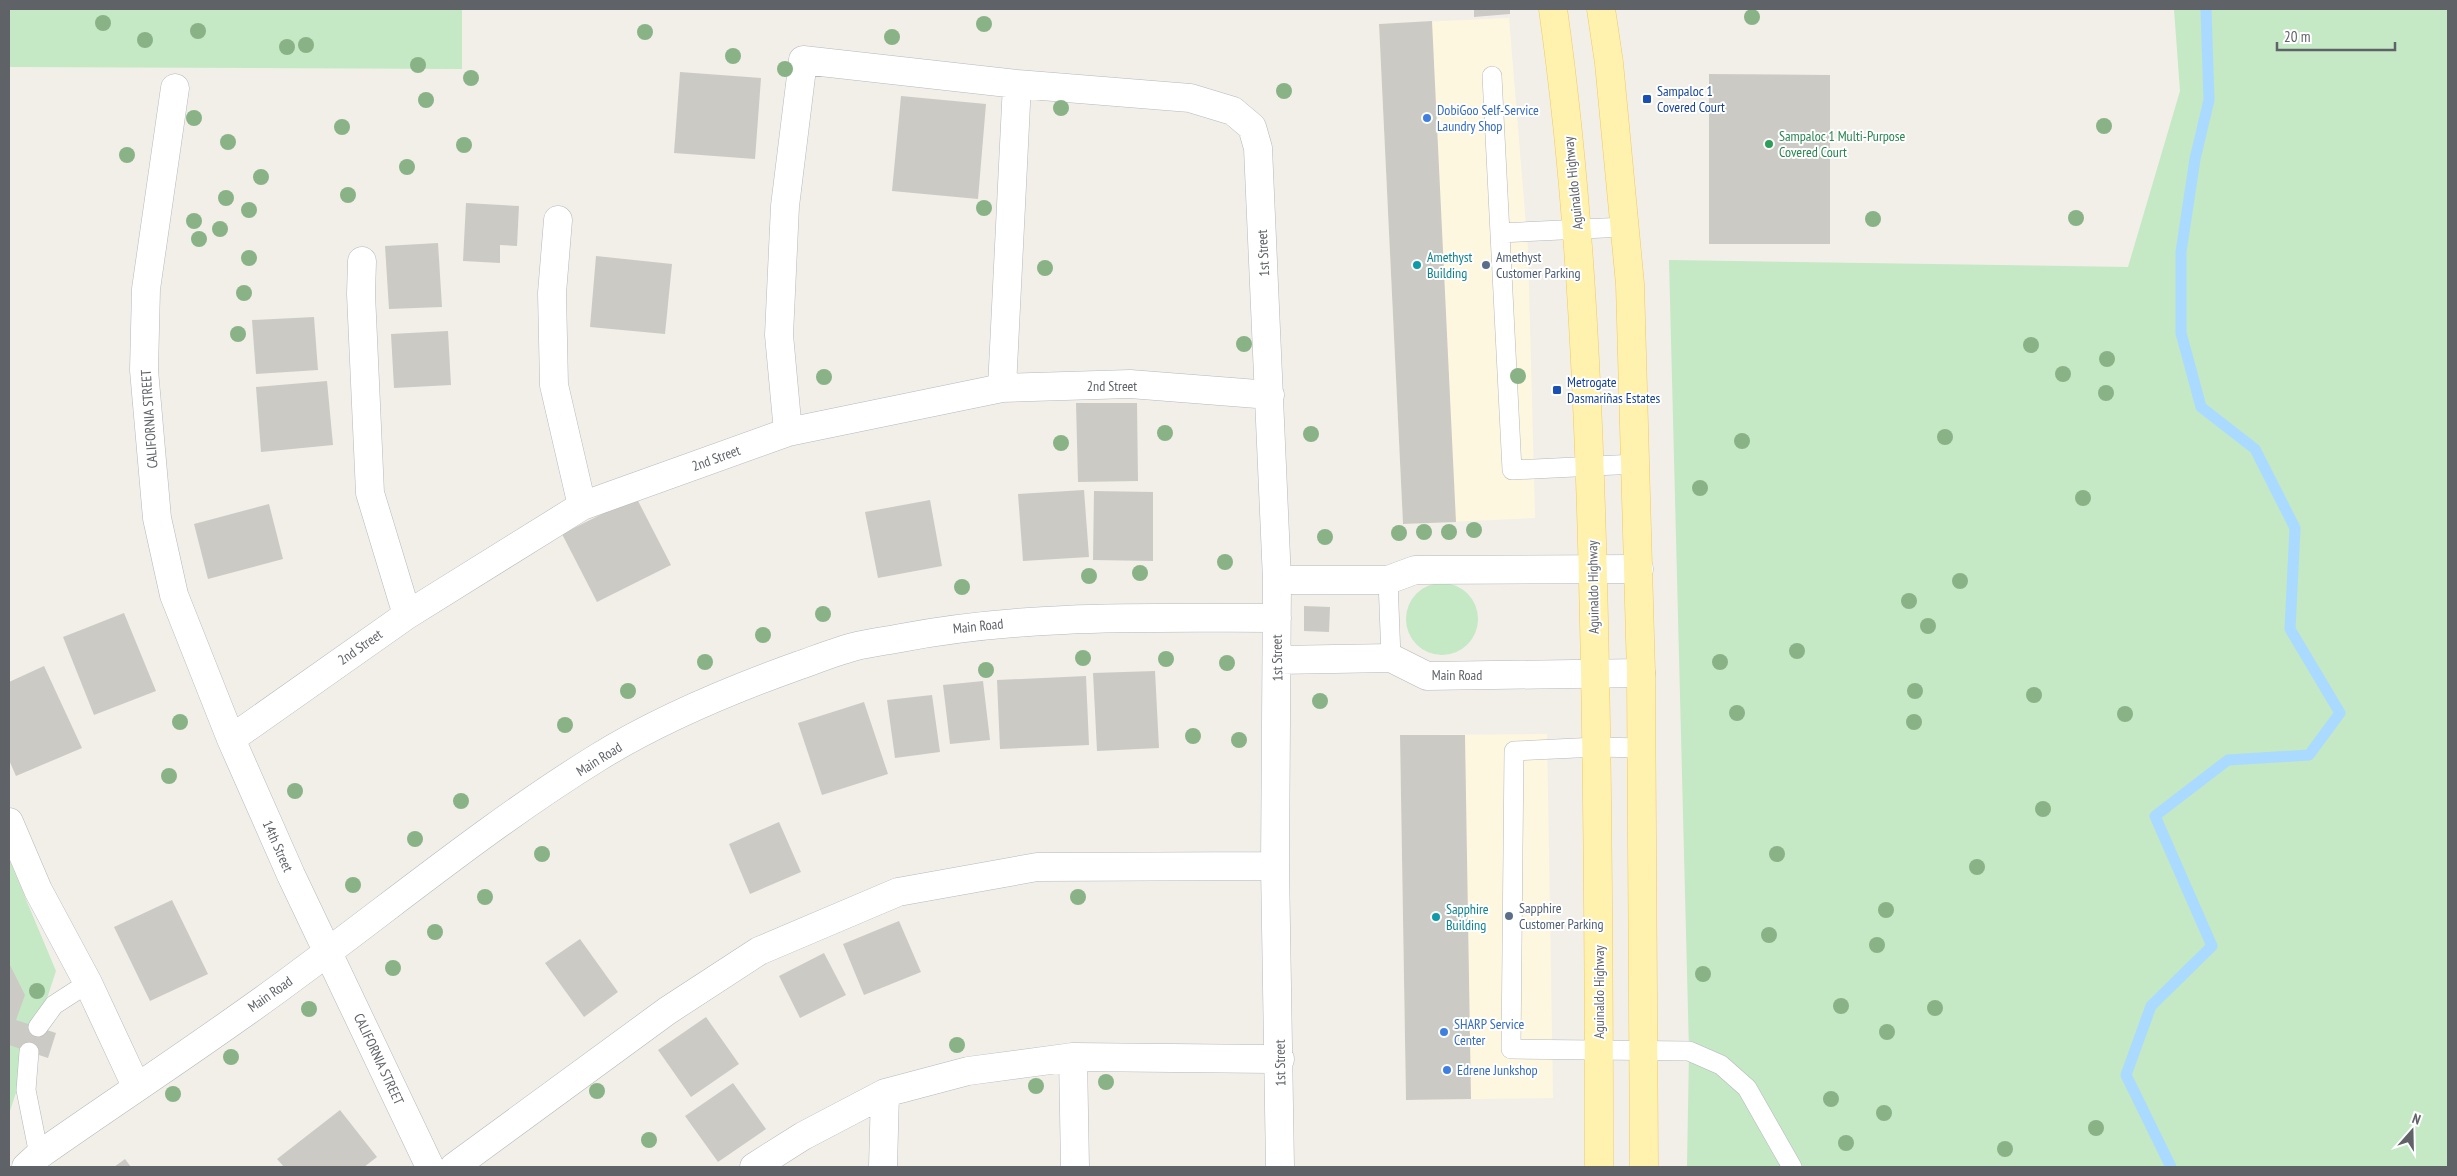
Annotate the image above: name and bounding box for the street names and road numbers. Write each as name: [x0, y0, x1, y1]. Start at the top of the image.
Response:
street label: Aguinaldo Highway: [1559, 135, 1587, 230]
street label: 1st Street: [1253, 229, 1273, 277]
street label: CALIFORNIA STREET: [137, 368, 161, 469]
street label: 2nd Street: [1087, 377, 1137, 395]
street label: 2nd Street: [689, 441, 743, 475]
street label: Aguinaldo Highway: [1583, 539, 1603, 634]
street label: Main Road: [952, 614, 1004, 638]
street label: 2nd Street: [334, 625, 386, 669]
street label: 1st Street: [1268, 634, 1286, 682]
street label: Main Road: [1432, 666, 1482, 684]
street label: Main Road: [573, 738, 625, 780]
street label: 14th Street: [259, 817, 297, 875]
street label: Aguinaldo Highway: [1590, 944, 1608, 1039]
street label: Main Road: [244, 972, 296, 1016]
street label: CALIFORNIA STREET: [350, 1010, 408, 1108]
street label: 1st Street: [1271, 1039, 1289, 1087]

